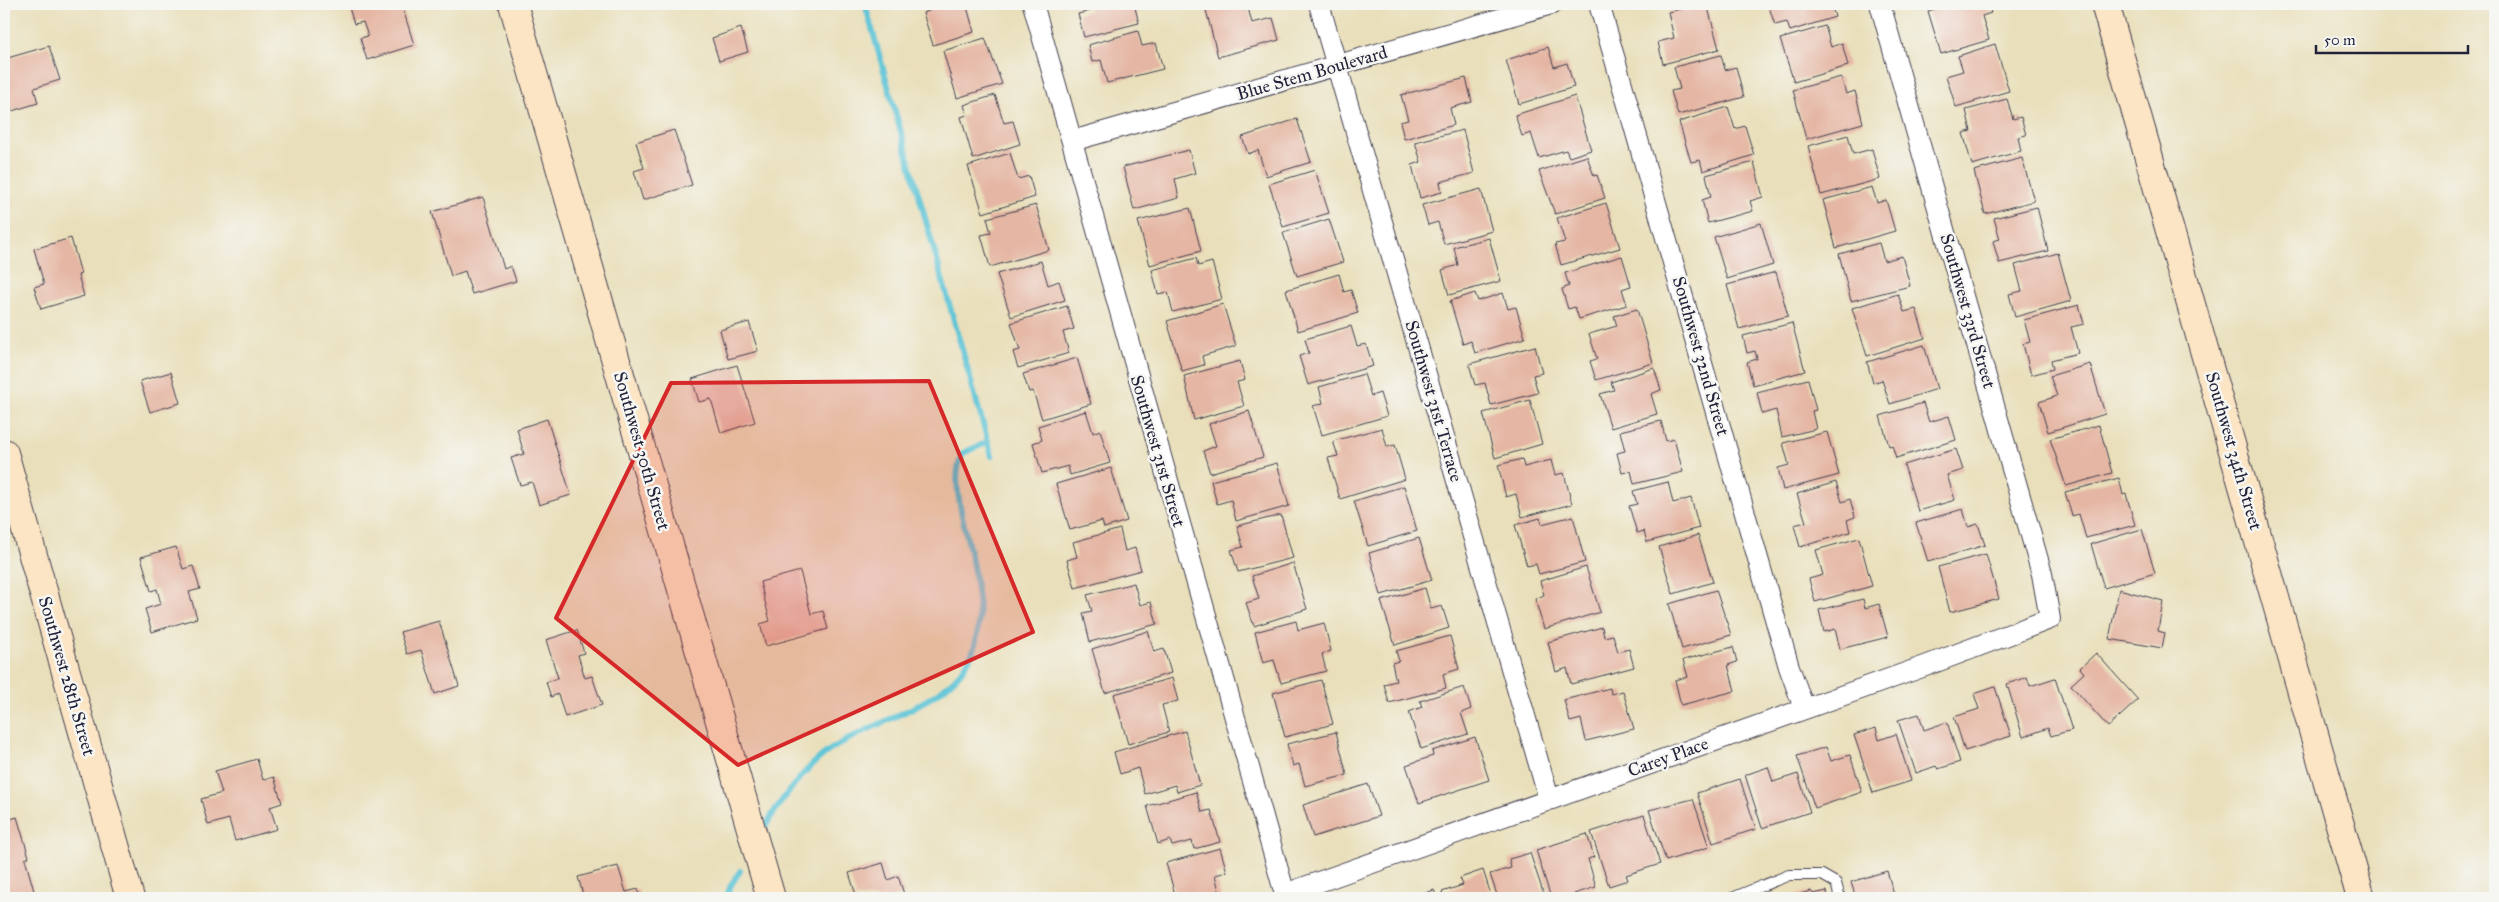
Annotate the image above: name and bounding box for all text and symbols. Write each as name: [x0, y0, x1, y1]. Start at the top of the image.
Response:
scale bar: [2316, 22, 2469, 54]
text: 50 m: [2324, 31, 2356, 49]
street label: Blue Stem Boulevard: [1234, 41, 1390, 105]
street label: Southwest 33rd Street: [1935, 231, 2001, 392]
street label: Southwest 32nd Street: [1668, 274, 1734, 439]
street label: Southwest 31st Terrace: [1400, 318, 1468, 484]
street label: Southwest 30th Street: [609, 369, 675, 533]
street label: Southwest 34th Street: [2201, 369, 2267, 533]
street label: Southwest 31st Street: [1126, 372, 1190, 530]
street label: Southwest 28th Street: [34, 594, 100, 759]
street label: Carey Place: [1625, 732, 1711, 782]

